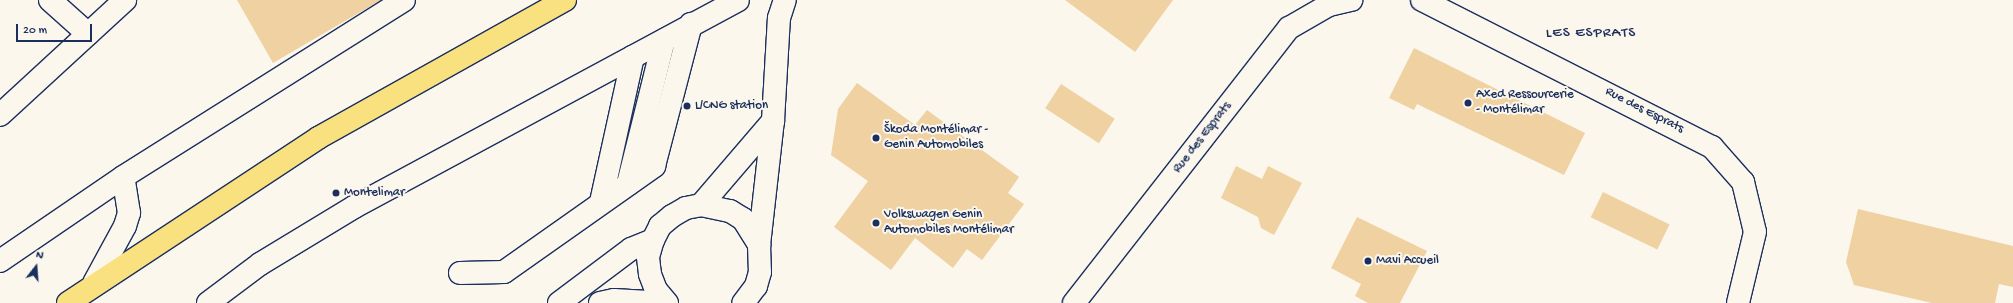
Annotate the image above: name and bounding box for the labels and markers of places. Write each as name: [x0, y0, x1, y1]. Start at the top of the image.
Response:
place label: Axed Ressourcerie - Montélimar: [1476, 88, 1574, 119]
place label: L/CNG station: [695, 98, 768, 114]
marker: Axed Ressourcerie - Montélimar: [1463, 98, 1473, 108]
marker: L/CNG station: [682, 101, 692, 111]
place label: Škoda Montélimar - Genin Automobiles: [884, 123, 988, 154]
marker: Škoda Montélimar - Genin Automobiles: [871, 133, 881, 143]
place label: Montelimar: [344, 185, 405, 201]
marker: Montelimar: [331, 188, 341, 198]
place label: Volkswagen Genin Automobiles Montélimar: [884, 208, 1014, 239]
marker: Volkswagen Genin Automobiles Montélimar: [871, 218, 881, 228]
place label: Mavi Accueil: [1376, 253, 1439, 269]
marker: Mavi Accueil: [1363, 256, 1373, 266]

